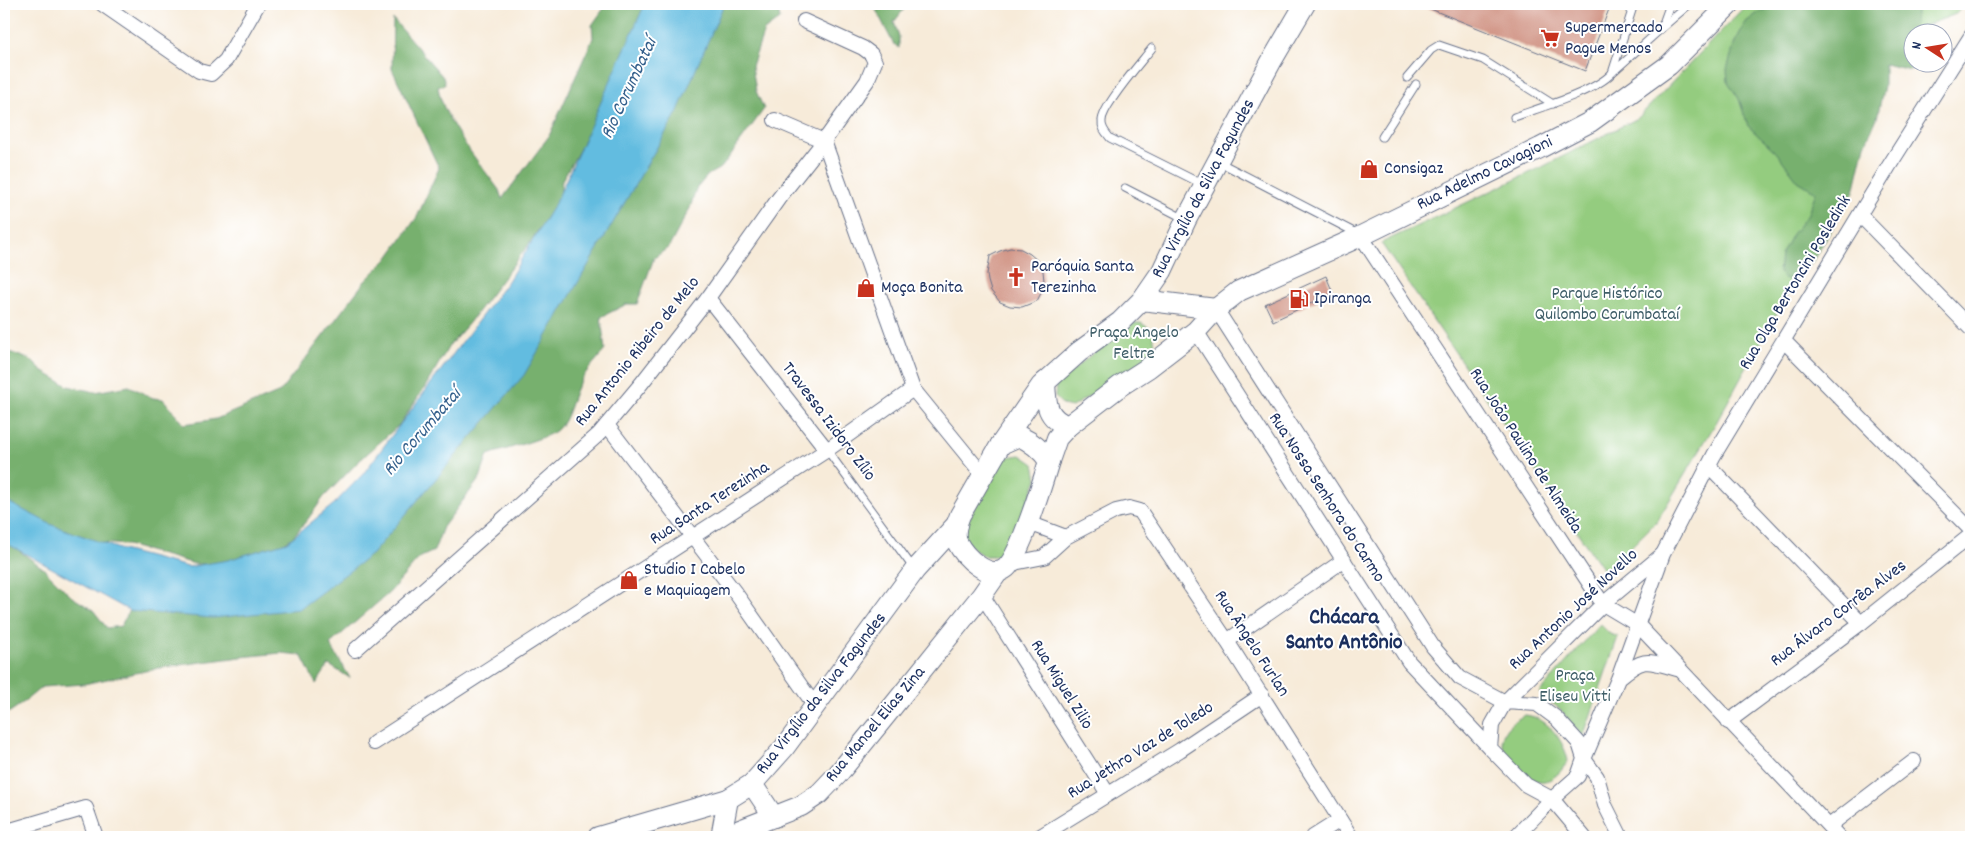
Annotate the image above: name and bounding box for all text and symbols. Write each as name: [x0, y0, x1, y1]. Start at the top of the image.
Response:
place label: Supermercado Pague Menos: [1565, 16, 1663, 62]
north arrow: [1902, 22, 1952, 72]
supermarket icon: Supermercado Pague Menos: [1539, 27, 1561, 49]
water label: Rio Corumbataí: [595, 30, 667, 144]
text: N: [1907, 40, 1928, 51]
street label: Rua Virgílio da Silva Fagundes: [1146, 95, 1262, 283]
street label: Rua Adelmo Cavagioni: [1413, 130, 1557, 218]
place label: Consigaz: [1384, 157, 1443, 182]
shop icon: Consigaz: [1358, 158, 1380, 180]
street label: Rua Olga Bertoncini Posledink: [1734, 191, 1858, 375]
place label: Paróquia Santa Terezinha: [1031, 255, 1134, 301]
church icon: Paróquia Santa Terezinha: [1005, 266, 1027, 288]
street label: Rua Antonio Ribeiro de Melo: [570, 272, 706, 432]
place label: Moça Bonita: [881, 276, 963, 301]
shop icon: Moça Bonita: [855, 277, 877, 299]
park label: Parque Histórico Quilombo Corumbataí: [1535, 282, 1681, 328]
place label: Ipiranga: [1314, 287, 1371, 312]
fuel station icon: Ipiranga: [1288, 288, 1310, 310]
park label: Praça Angelo Feltre: [1089, 321, 1179, 367]
street label: Travessa Izidoro Zílio: [775, 357, 881, 487]
street label: Rua João Paulino de Almeida: [1462, 364, 1588, 539]
water label: Rio Corumbataí: [377, 380, 472, 483]
street label: Rua Nossa Senhora do Carmo: [1262, 408, 1390, 588]
street label: Rua Santa Terezinha: [645, 456, 775, 552]
street label: Rua Antonio José Novello: [1504, 543, 1644, 677]
street label: Rua Álvaro Corrêa Alves: [1766, 554, 1912, 674]
place label: Studio I Cabelo e Maquiagem: [644, 558, 745, 604]
shop icon: Studio I Cabelo e Maquiagem: [618, 569, 640, 591]
street label: Rua Ângelo Furlan: [1207, 586, 1295, 702]
district label: Chácara Santo Antônio: [1285, 603, 1403, 659]
street label: Rua Virgílio da Silva Fagundes: [751, 608, 893, 780]
street label: Rua Miguel Zilio: [1023, 635, 1099, 735]
street label: Rua Manoel Elias Zina: [820, 661, 932, 788]
park label: Praça Eliseu Vitti: [1539, 664, 1611, 710]
street label: Rua Jethro Vaz de Toledo: [1063, 696, 1219, 806]

